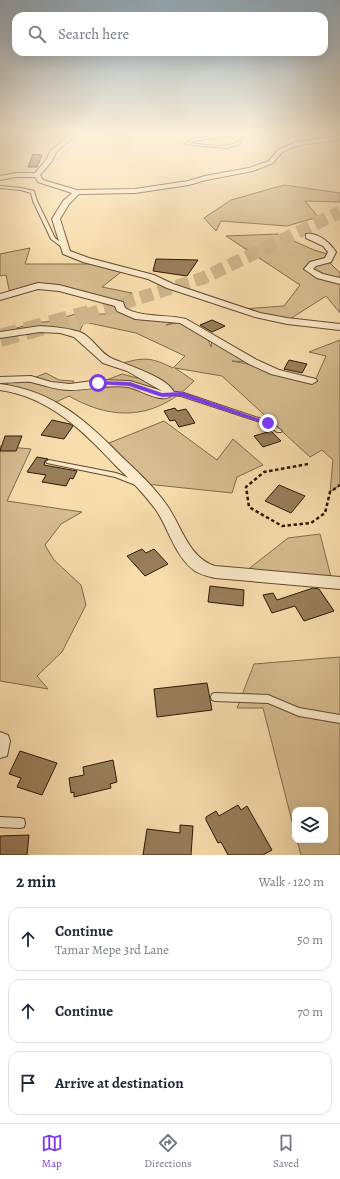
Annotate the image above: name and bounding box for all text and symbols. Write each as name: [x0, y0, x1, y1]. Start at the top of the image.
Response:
search box: [12, 12, 328, 56]
icon: search: [26, 23, 48, 45]
text: Search here: [58, 24, 129, 44]
route start: [89, 374, 107, 392]
route end: [259, 414, 277, 432]
map controls: [292, 807, 328, 843]
button: layers: [292, 807, 328, 843]
text: 2 min: [16, 870, 56, 893]
text: Walk · 120 m: [259, 873, 324, 890]
text: Continue: [55, 921, 113, 941]
icon: ahead: [17, 928, 39, 950]
text: 50 m: [297, 931, 323, 948]
text: Tamar Mepe 3rd Lane: [55, 941, 169, 958]
icon: ahead: [17, 1000, 39, 1022]
text: Continue: [55, 1001, 113, 1021]
text: 70 m: [297, 1003, 323, 1020]
icon: arrive: [17, 1072, 39, 1094]
text: Arrive at destination: [55, 1073, 184, 1093]
tab: Map: [41, 1132, 63, 1171]
tab: Directions: [144, 1132, 192, 1171]
tab: Saved: [273, 1132, 299, 1171]

